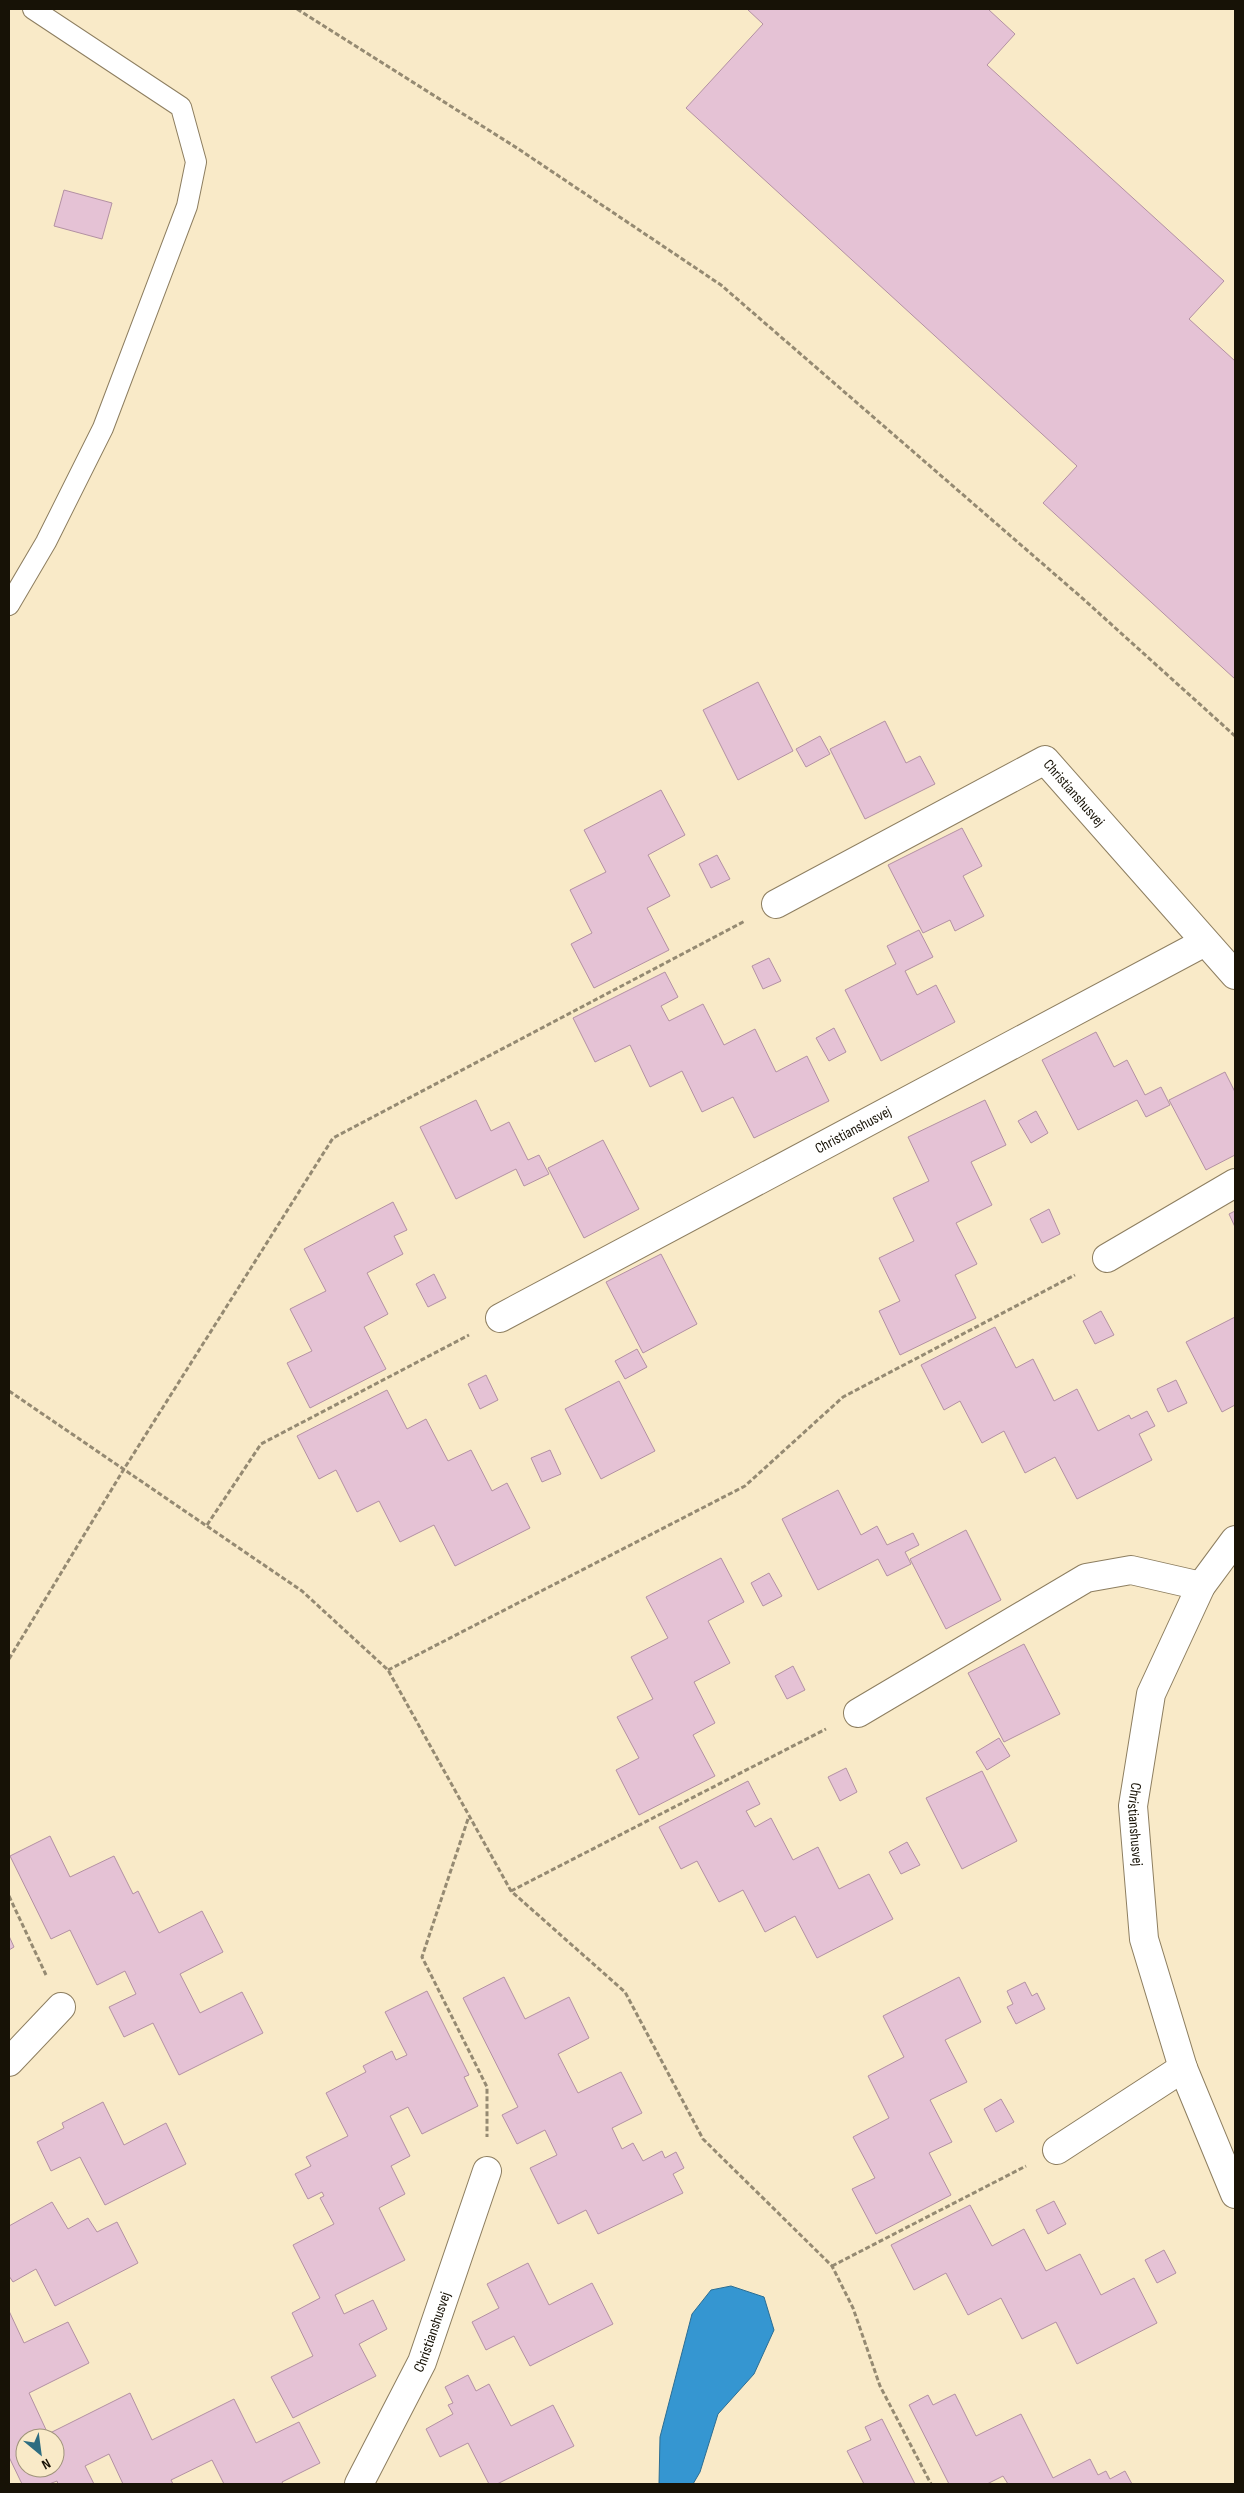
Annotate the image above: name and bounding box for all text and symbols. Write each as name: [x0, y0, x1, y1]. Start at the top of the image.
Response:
street label: Christianshusvej: [1039, 756, 1109, 831]
street label: Christianshusvej: [812, 1102, 895, 1158]
street label: Christianshusvej: [1123, 1781, 1147, 1867]
street label: Christianshusvej: [409, 2289, 455, 2376]
north arrow: [15, 2428, 65, 2478]
text: N: [39, 2455, 53, 2473]

